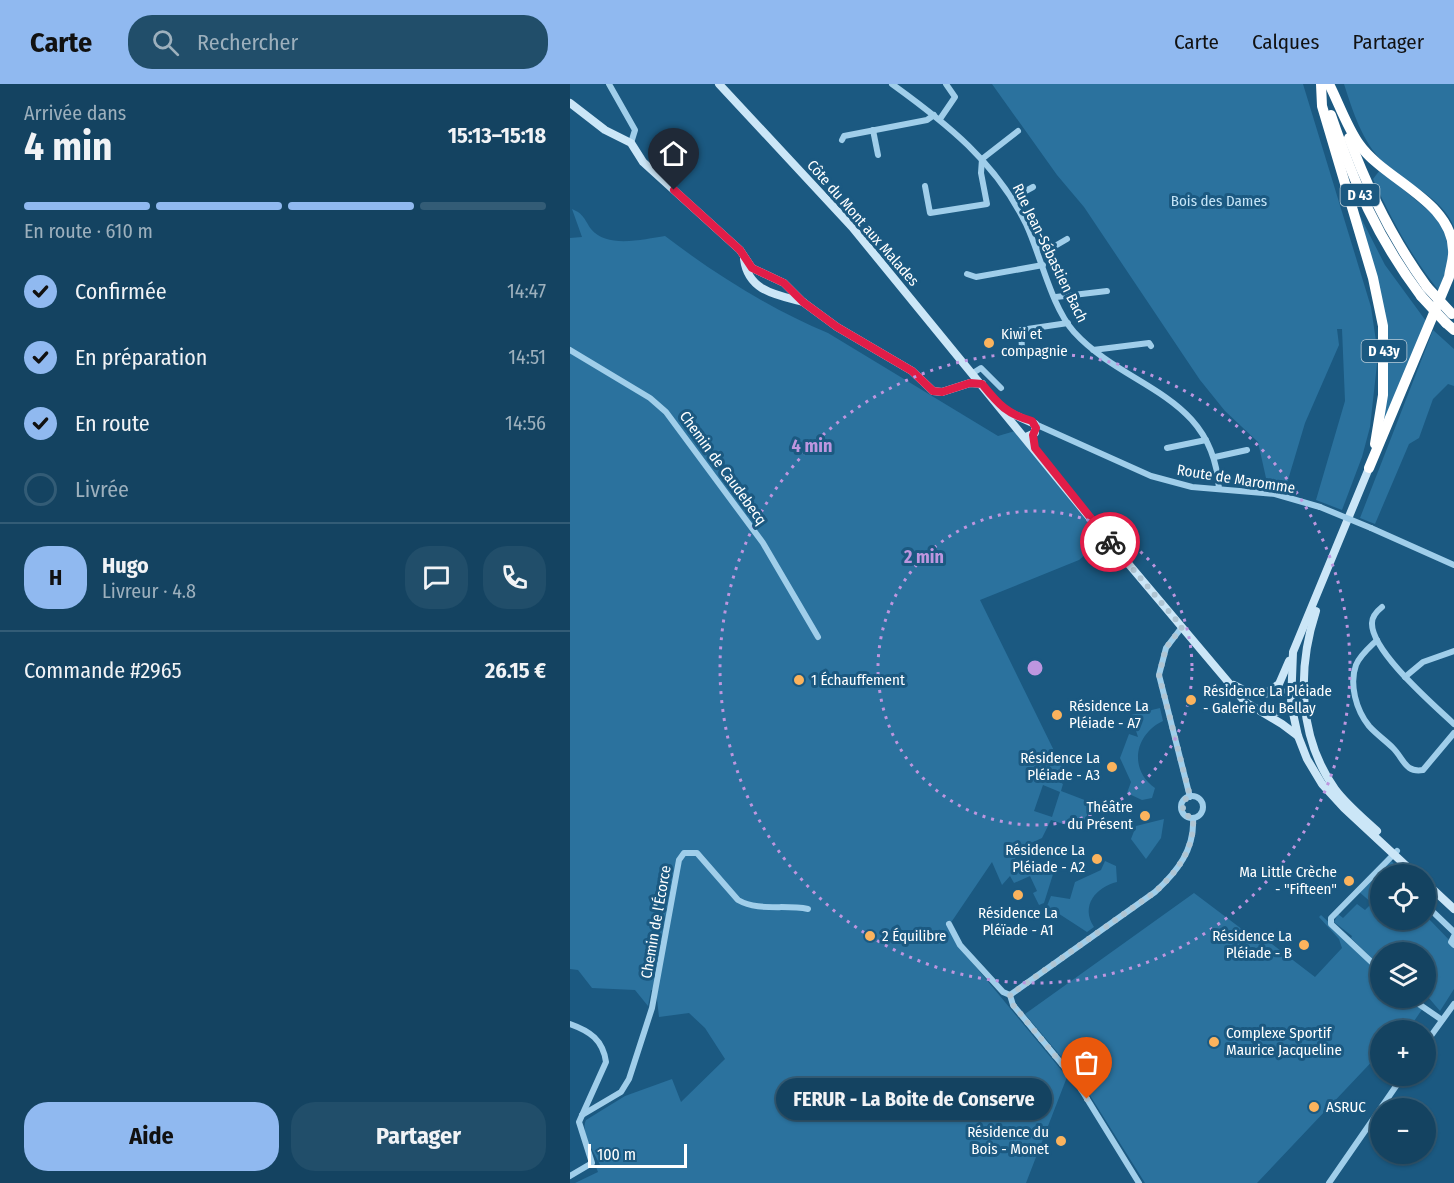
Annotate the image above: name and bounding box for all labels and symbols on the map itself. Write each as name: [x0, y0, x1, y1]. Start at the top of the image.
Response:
pin: [648, 128, 699, 190]
street label: Côte du Mont aux Malades: [803, 156, 923, 290]
street label: Rue Jean-Sébastien Bach: [1009, 181, 1091, 325]
road number: D 43: [1340, 184, 1380, 206]
park label: Bois des Dames: [1171, 192, 1267, 210]
place label: Kiwi et compagnie: [1001, 325, 1068, 360]
marker: Kiwi et compagnie: [982, 336, 996, 350]
road number: D 43y: [1362, 340, 1406, 362]
street label: Chemin de Caudebecq: [676, 408, 770, 528]
text: 4 min: [792, 435, 832, 457]
street label: Route de Maromme: [1176, 461, 1296, 497]
courier: [1080, 512, 1140, 572]
text: 2 min: [903, 546, 944, 568]
centre of rings: [1025, 658, 1045, 678]
place label: 1 Échauffement: [811, 671, 905, 689]
marker: 1 Échauffement: [792, 673, 806, 687]
place label: Résidence La Pléiade - Galerie du Bellay: [1203, 682, 1332, 717]
marker: Résidence La Pléiade - Galerie du Bellay: [1184, 693, 1198, 707]
place label: Résidence La Pléiade - A7: [1069, 697, 1149, 732]
marker: Résidence La Pléiade - A7: [1050, 708, 1064, 722]
place label: Résidence La Pléiade - A3: [1020, 749, 1100, 784]
marker: Résidence La Pléiade - A3: [1105, 760, 1119, 774]
place label: Théâtre du Présent: [1067, 798, 1133, 833]
marker: Théâtre du Présent: [1138, 809, 1152, 823]
place label: Résidence La Pléiade - A2: [1005, 841, 1085, 876]
marker: Résidence La Pléiade - A2: [1090, 852, 1104, 866]
place label: Ma Little Crèche - "Fifteen": [1239, 863, 1337, 898]
street label: Chemin de l'Écorce: [637, 864, 675, 980]
marker: Ma Little Crèche - "Fifteen": [1342, 874, 1356, 888]
marker: Résidence La Pléïade - A1: [1011, 888, 1025, 902]
place label: Résidence La Pléïade - A1: [978, 904, 1058, 939]
place label: 2 Équilibre: [882, 927, 947, 945]
place label: Résidence La Pléiade - B: [1212, 927, 1292, 962]
marker: 2 Équilibre: [863, 929, 877, 943]
marker: Résidence La Pléiade - B: [1297, 938, 1311, 952]
place label: Complexe Sportif Maurice Jacqueline: [1226, 1024, 1342, 1059]
marker: Complexe Sportif Maurice Jacqueline: [1207, 1035, 1221, 1049]
pin: [1061, 1037, 1112, 1099]
callout: FERUR - La Boite de Conserve: [775, 1078, 1051, 1120]
place label: ASRUC: [1326, 1098, 1366, 1116]
marker: ASRUC: [1307, 1100, 1321, 1114]
place label: Résidence du Bois - Monet: [967, 1123, 1049, 1158]
marker: Résidence du Bois - Monet: [1054, 1134, 1068, 1148]
scale bar: [588, 1141, 687, 1168]

